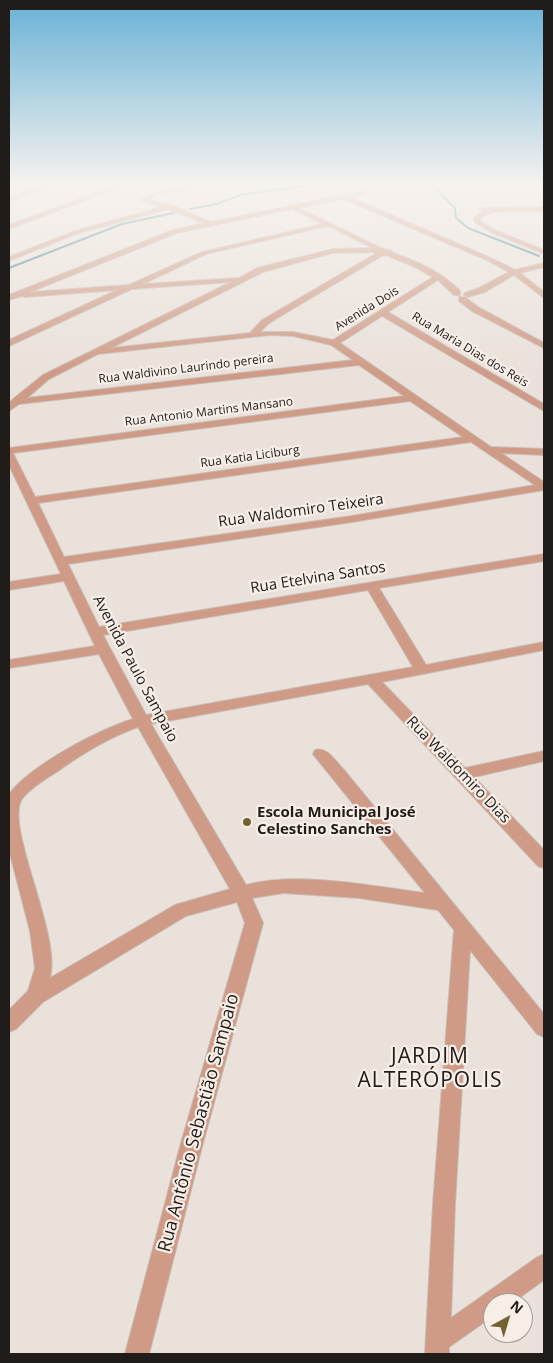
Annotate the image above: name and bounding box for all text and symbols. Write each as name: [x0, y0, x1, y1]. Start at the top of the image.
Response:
street label: Avenida Dois: [332, 284, 402, 334]
street label: Rua Maria Dias dos Reis: [409, 310, 531, 390]
street label: Rua Waldivino Laurindo pereira: [98, 351, 274, 387]
street label: Rua Antonio Martins Mansano: [124, 395, 294, 429]
street label: Rua Katia Liciburg: [200, 443, 300, 471]
street label: Rua Waldomiro Teixeira: [217, 490, 385, 532]
street label: Rua Etelvina Santos: [249, 558, 387, 598]
street label: Avenida Paulo Sampaio: [89, 592, 181, 746]
street label: Rua Waldomiro Dias: [402, 713, 514, 827]
place label: Escola Municipal José Celestino Sanches: [257, 804, 416, 839]
marker: Escola Municipal José Celestino Sanches: [241, 816, 253, 828]
street label: Rua Antônio Sebastião Sampaio: [154, 991, 244, 1255]
district label: JARDIM ALTERÓPOLIS: [356, 1044, 504, 1094]
north arrow: [483, 1293, 533, 1343]
text: N: [507, 1296, 528, 1318]

